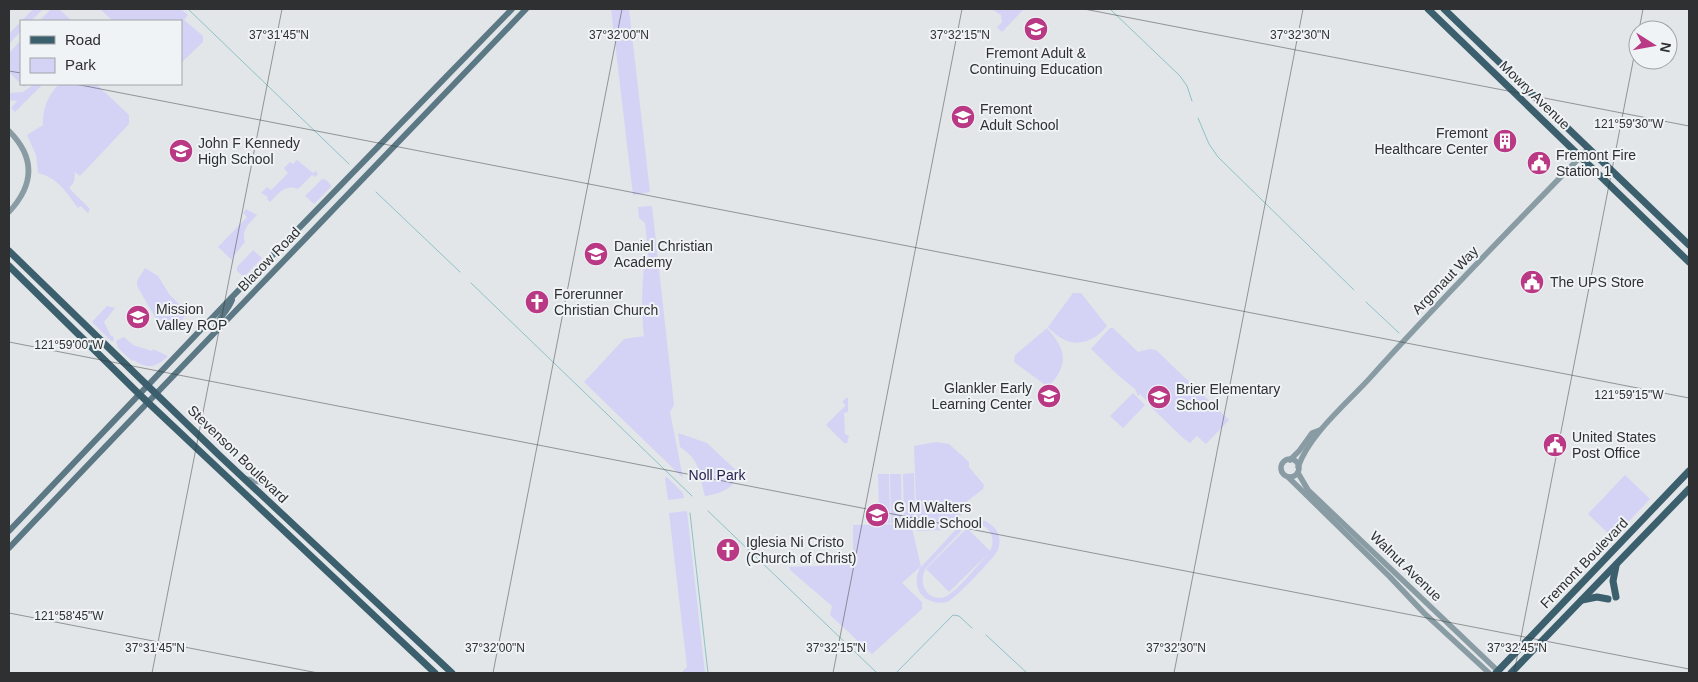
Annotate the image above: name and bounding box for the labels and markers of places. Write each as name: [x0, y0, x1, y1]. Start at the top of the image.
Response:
school or university icon: Fremont Adult & Continuing Education: [1023, 16, 1049, 42]
place label: Fremont Adult & Continuing Education: [969, 45, 1103, 77]
place label: Fremont Adult School: [980, 101, 1059, 133]
school or university icon: Fremont Adult School: [950, 104, 976, 130]
place label: Fremont Healthcare Center: [1374, 125, 1488, 157]
building icon: Fremont Healthcare Center: [1492, 128, 1518, 154]
place label: John F Kennedy High School: [198, 135, 300, 167]
school or university icon: John F Kennedy High School: [168, 138, 194, 164]
place label: Fremont Fire Station 1: [1556, 147, 1636, 179]
public building icon: Fremont Fire Station 1: [1526, 150, 1552, 176]
place label: Daniel Christian Academy: [614, 238, 713, 270]
school or university icon: Daniel Christian Academy: [583, 241, 609, 267]
public building icon: The UPS Store: [1519, 269, 1545, 295]
place label: The UPS Store: [1550, 274, 1644, 290]
place label: Forerunner Christian Church: [554, 286, 658, 318]
church icon: Forerunner Christian Church: [524, 289, 550, 315]
place label: Mission Valley ROP: [156, 301, 227, 333]
school or university icon: Mission Valley ROP: [125, 304, 151, 330]
place label: Glankler Early Learning Center: [932, 380, 1032, 412]
place label: Brier Elementary School: [1176, 381, 1280, 413]
school or university icon: Glankler Early Learning Center: [1036, 383, 1062, 409]
school or university icon: Brier Elementary School: [1146, 384, 1172, 410]
place label: United States Post Office: [1572, 429, 1656, 461]
public building icon: United States Post Office: [1542, 432, 1568, 458]
place label: G M Walters Middle School: [894, 499, 982, 531]
school or university icon: G M Walters Middle School: [864, 502, 890, 528]
place label: Iglesia Ni Cristo (Church of Christ): [746, 534, 856, 566]
church icon: Iglesia Ni Cristo (Church of Christ): [715, 537, 741, 563]

